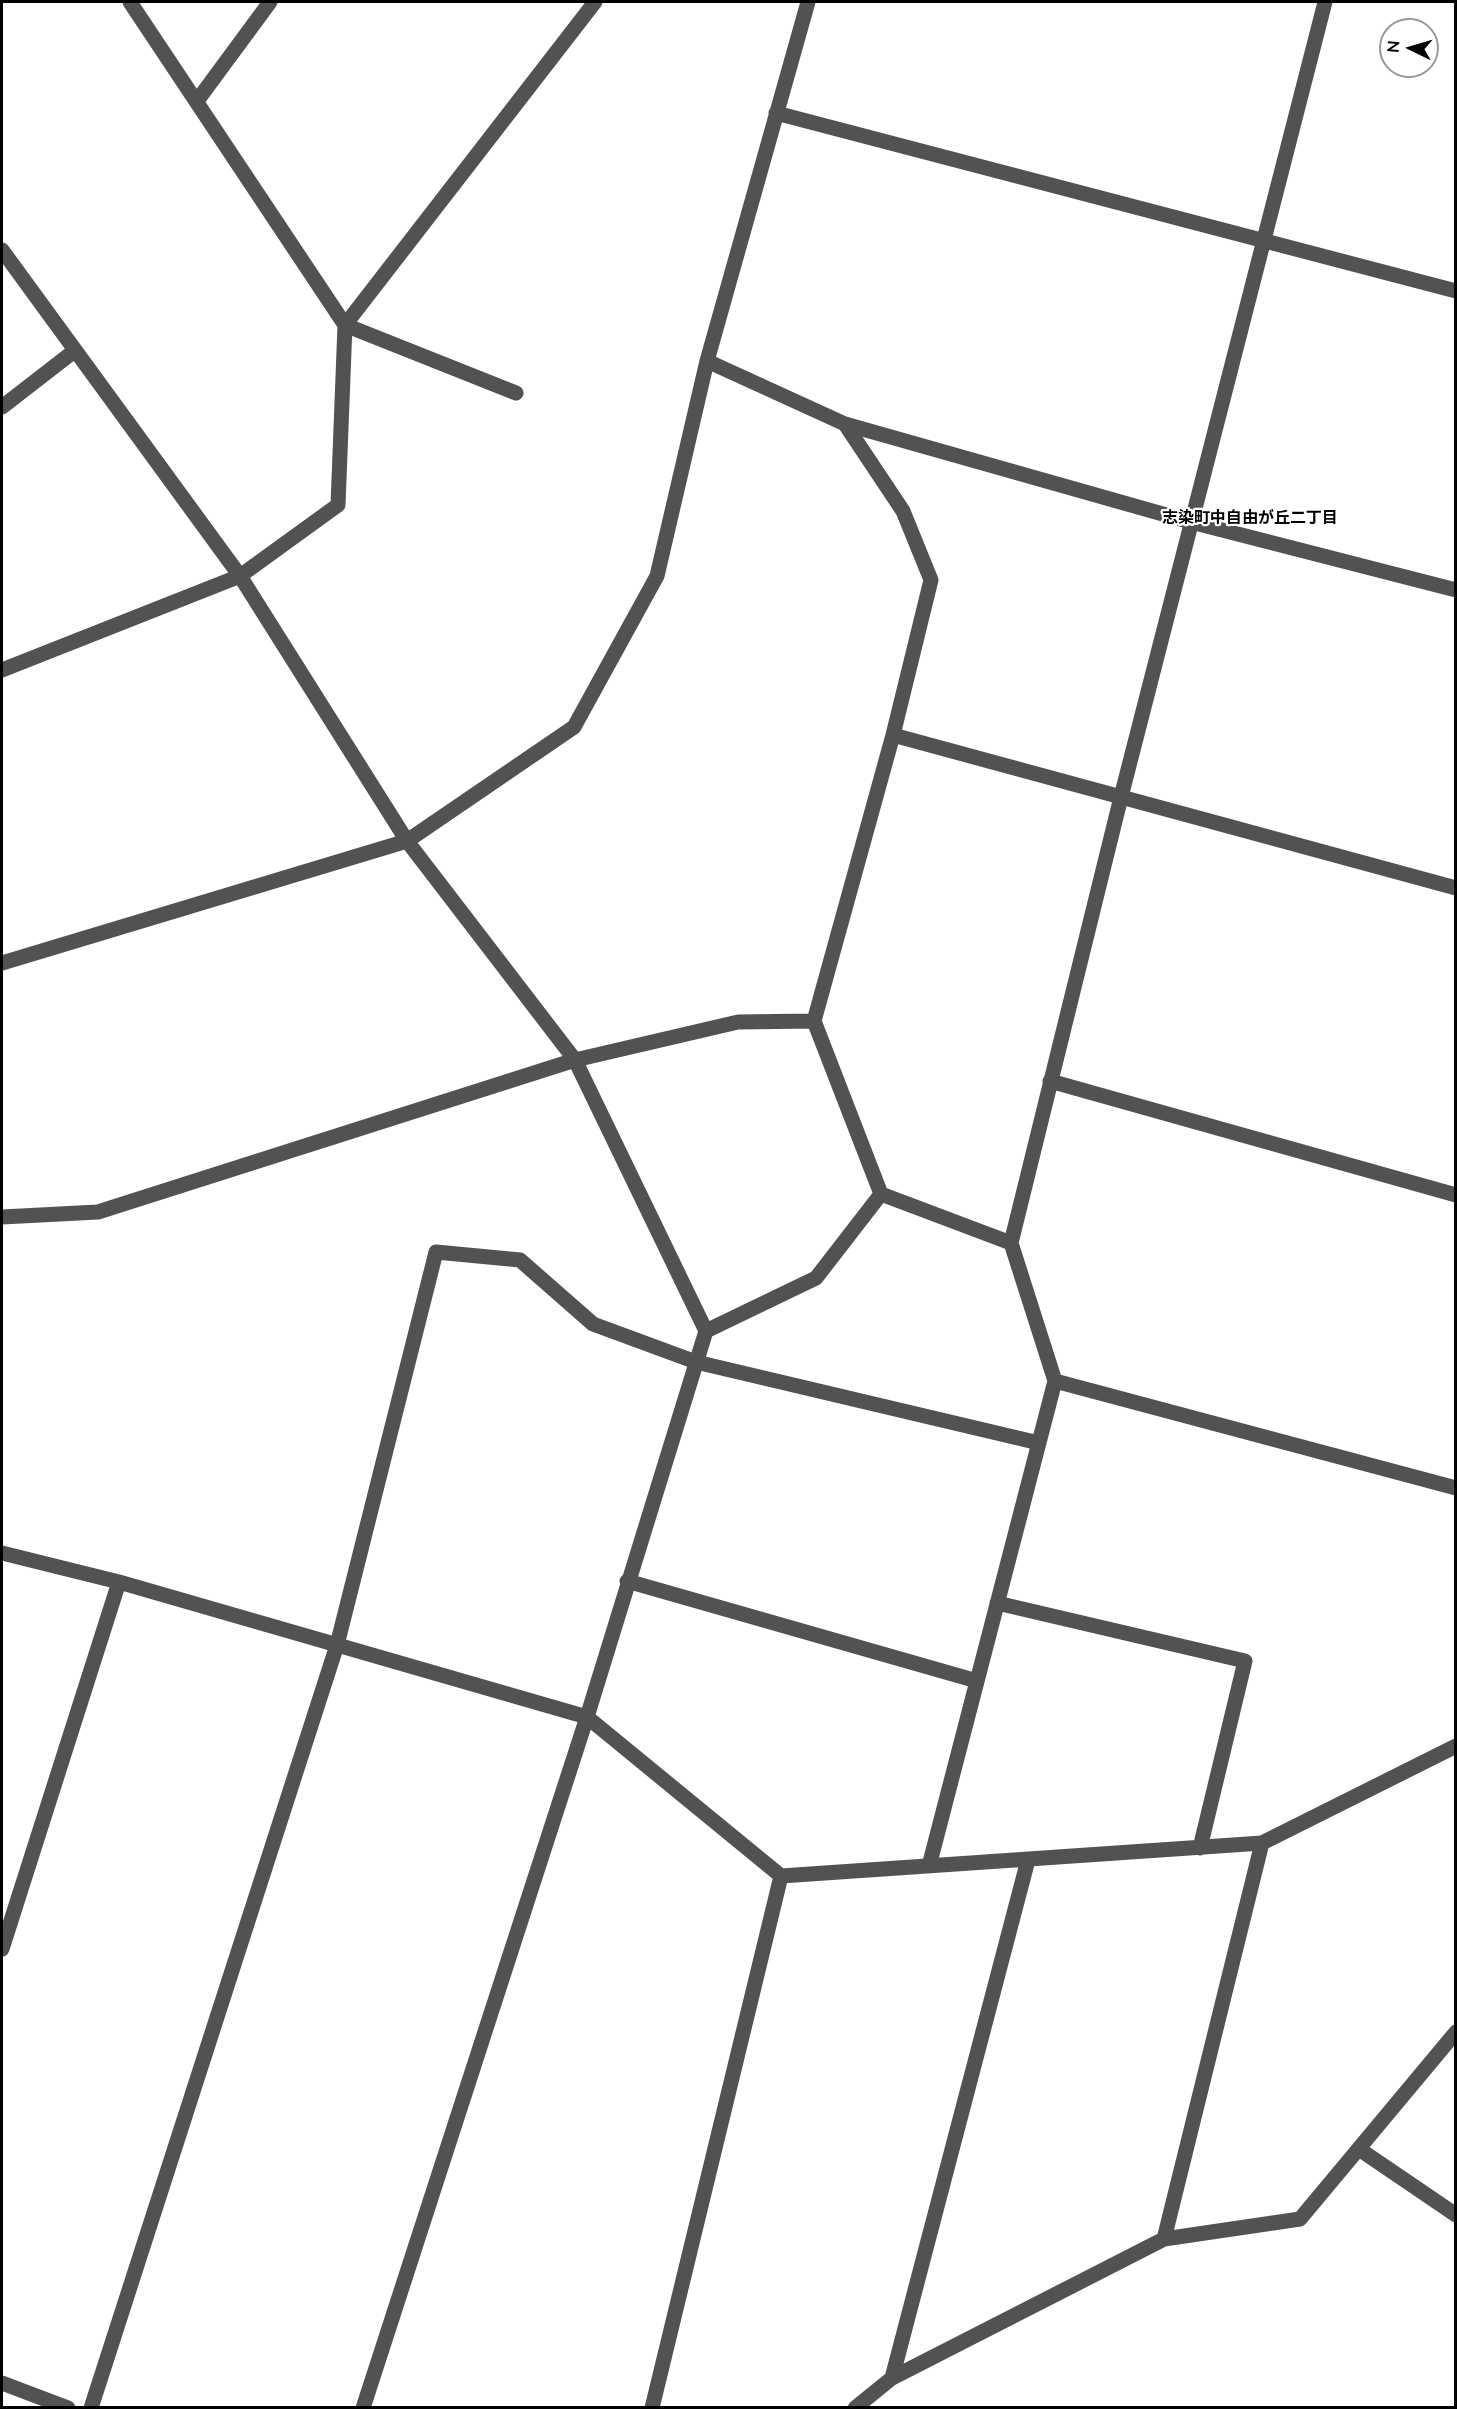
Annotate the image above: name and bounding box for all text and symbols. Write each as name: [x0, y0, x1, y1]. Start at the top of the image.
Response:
north arrow: [1379, 18, 1439, 78]
text: N: [1383, 40, 1403, 54]
district label: 志染町中自由が丘二丁目: [1162, 508, 1338, 528]

